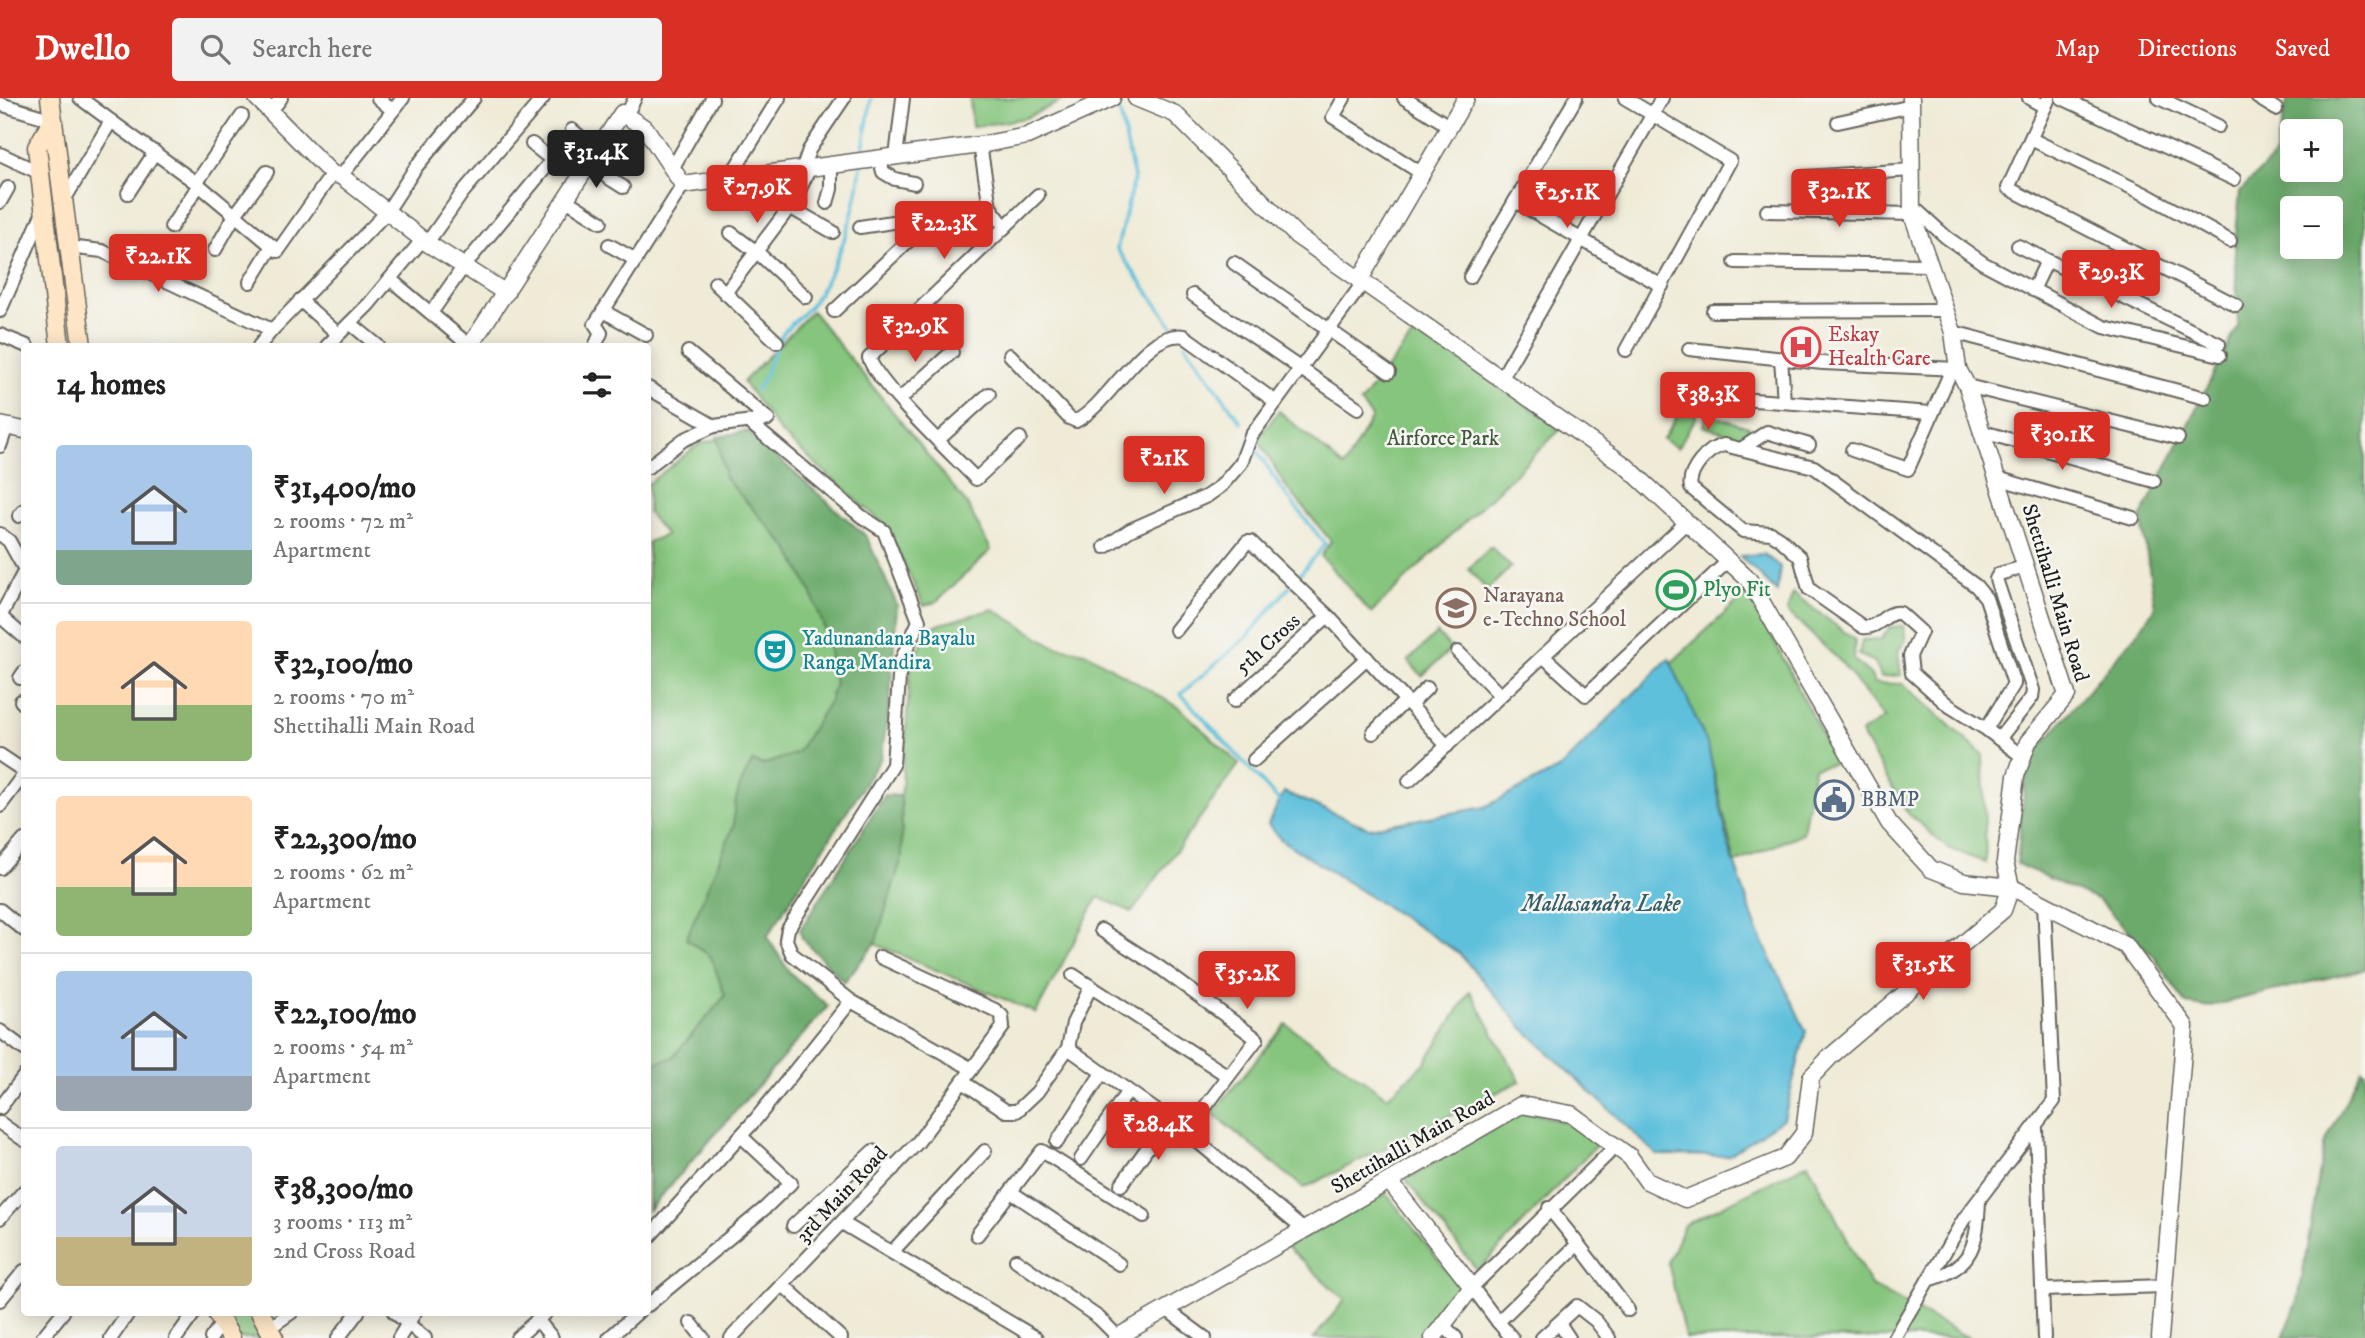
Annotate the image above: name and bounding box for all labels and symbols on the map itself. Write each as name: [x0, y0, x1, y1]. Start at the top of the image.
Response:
pin: ₹31.4K: [539, 130, 653, 190]
pin: ₹27.9K: [700, 166, 814, 225]
pin: ₹25.1K: [1510, 170, 1624, 230]
pin: ₹32.1K: [1782, 170, 1896, 229]
pin: ₹22.3K: [887, 202, 1001, 261]
pin: ₹22.1K: [101, 234, 215, 294]
pin: ₹29.3K: [2054, 250, 2168, 310]
pin: ₹32.9K: [858, 304, 972, 364]
place label: Eskay Health Care: [1828, 322, 1931, 372]
hospital icon: Eskay Health Care: [1780, 326, 1822, 368]
pin: ₹38.3K: [1651, 372, 1765, 432]
pin: ₹30.1K: [2005, 412, 2119, 472]
park label: Airforce Park: [1387, 426, 1500, 452]
pin: ₹21K: [1123, 436, 1205, 496]
street label: Shettihalli Main Road: [2016, 501, 2095, 686]
sports icon: Plyo Fit: [1655, 569, 1697, 611]
place label: Plyo Fit: [1703, 577, 1771, 603]
place label: Narayana e-Techno School: [1483, 583, 1627, 633]
school or university icon: Narayana e-Techno School: [1435, 587, 1477, 629]
street label: 5th Cross: [1230, 608, 1306, 680]
place label: Yadunandana Bayalu Ranga Mandira: [802, 626, 975, 676]
theatre icon: Yadunandana Bayalu Ranga Mandira: [754, 630, 796, 672]
public building icon: BBMP: [1813, 779, 1855, 821]
place label: BBMP: [1861, 787, 1919, 813]
water label: Mallasandra Lake: [1520, 890, 1682, 919]
pin: ₹31.5K: [1866, 942, 1980, 1002]
pin: ₹35.2K: [1190, 951, 1304, 1011]
street label: Shettihalli Main Road: [1327, 1085, 1500, 1200]
pin: ₹28.4K: [1101, 1102, 1215, 1162]
street label: 3rd Main Road: [791, 1141, 894, 1249]

